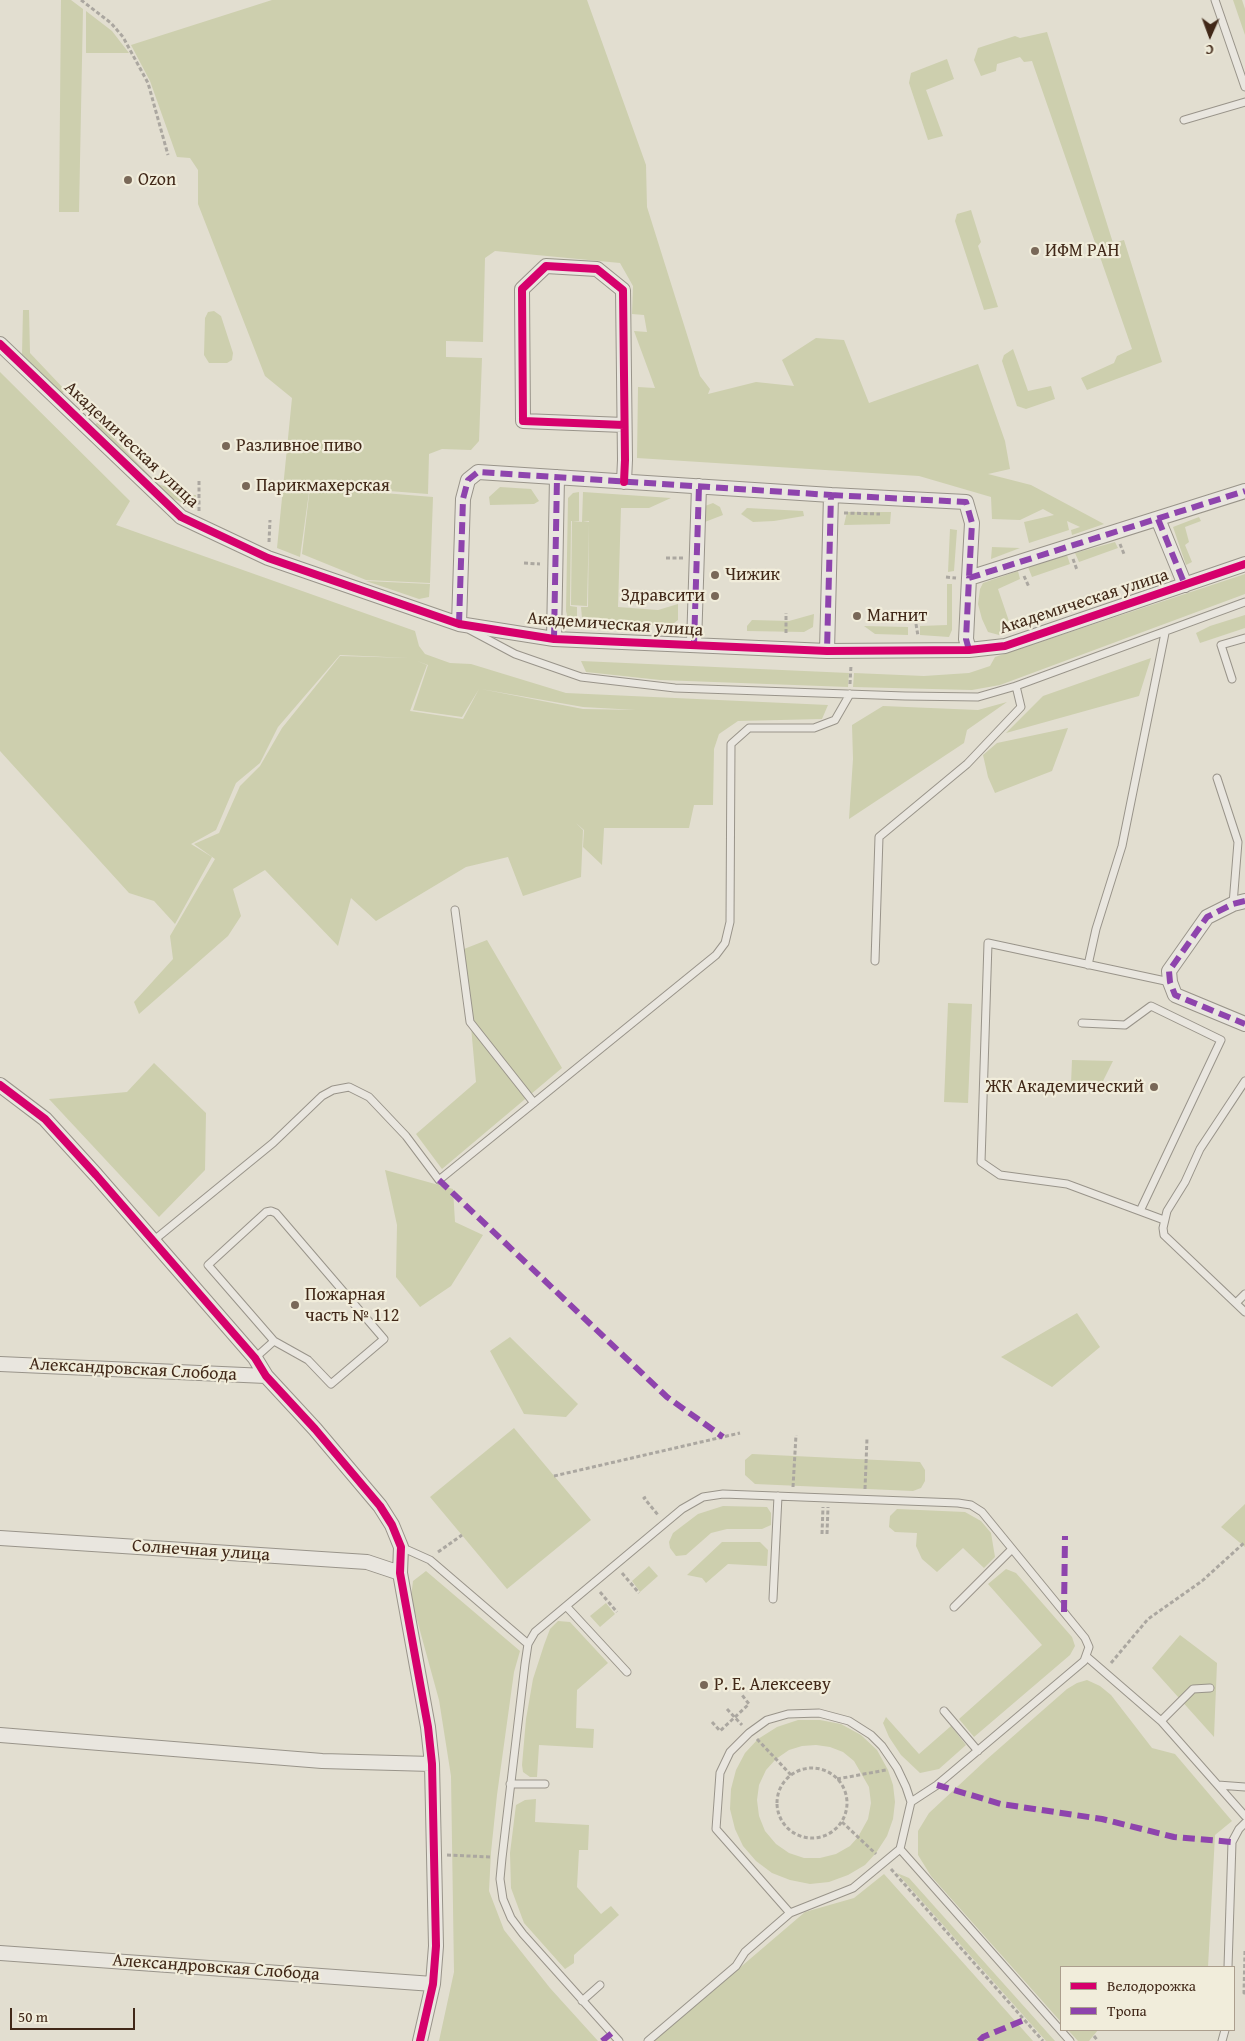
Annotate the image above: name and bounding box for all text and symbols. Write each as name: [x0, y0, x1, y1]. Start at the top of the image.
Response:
north arrow: [1185, 10, 1235, 60]
text: С: [1205, 40, 1214, 60]
place label: Ozon: [138, 169, 176, 191]
marker: Ozon: [122, 174, 134, 186]
place label: ИФМ РАН: [1045, 240, 1119, 262]
marker: ИФМ РАН: [1029, 245, 1041, 257]
street label: Академическая улица: [59, 377, 203, 513]
place label: Разливное пиво: [236, 435, 362, 457]
marker: Разливное пиво: [220, 440, 232, 452]
place label: Парикмахерская: [256, 475, 390, 497]
marker: Парикмахерская: [240, 480, 252, 492]
place label: Чижик: [725, 564, 780, 586]
street label: Академическая улица: [997, 564, 1171, 640]
marker: Чижик: [709, 569, 721, 581]
place label: Здравсити: [621, 585, 705, 607]
marker: Здравсити: [709, 590, 721, 602]
place label: Магнит: [867, 605, 927, 627]
street label: Академическая улица: [526, 608, 704, 642]
marker: Магнит: [851, 610, 863, 622]
place label: ЖК Академический: [985, 1076, 1144, 1098]
marker: ЖК Академический: [1148, 1081, 1160, 1093]
place label: Пожарная часть № 112: [305, 1284, 399, 1326]
marker: Пожарная часть № 112: [289, 1299, 301, 1311]
street label: Александровская Слобода: [29, 1354, 237, 1386]
street label: Солнечная улица: [131, 1535, 271, 1567]
place label: Р. Е. Алексееву: [714, 1674, 831, 1696]
marker: Р. Е. Алексееву: [698, 1679, 710, 1691]
street label: Александровская Слобода: [112, 1950, 320, 1986]
legend: [1060, 1966, 1235, 2031]
text: Велодорожка: [1107, 1975, 1196, 1996]
scale bar: [12, 1998, 138, 2030]
text: Тропа: [1107, 2000, 1147, 2021]
text: 50 m: [18, 2006, 48, 2027]

